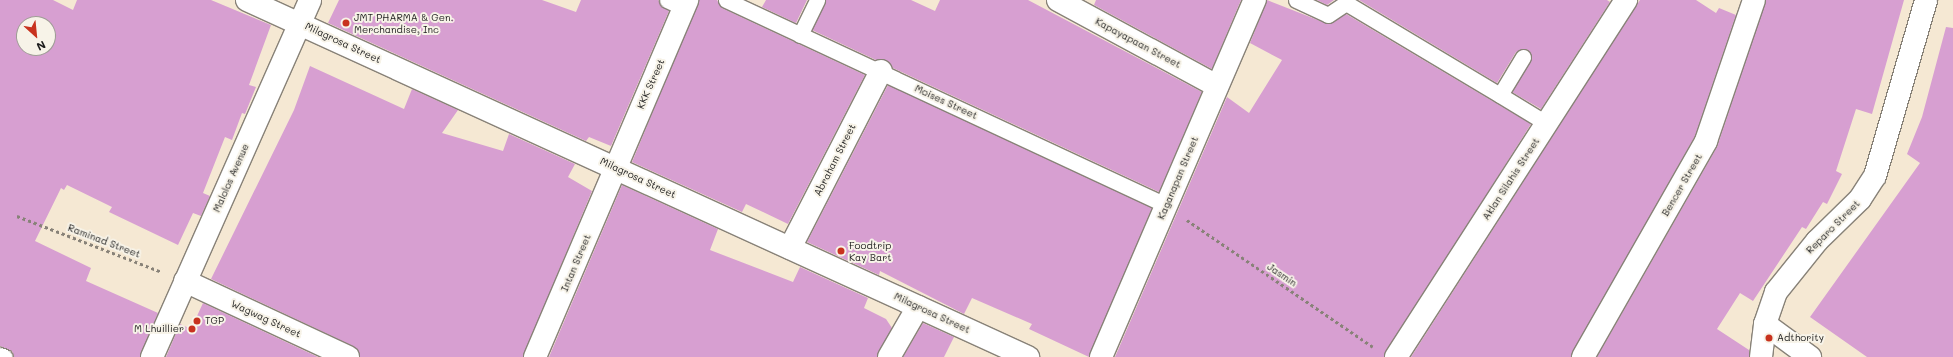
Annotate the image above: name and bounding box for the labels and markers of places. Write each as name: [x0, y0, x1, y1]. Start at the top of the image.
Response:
place label: JMT PHARMA & Gen. Merchandise, Inc: [354, 11, 453, 34]
marker: JMT PHARMA & Gen. Merchandise, Inc: [341, 18, 351, 28]
place label: Foodtrip Kay Bart: [849, 239, 892, 262]
marker: Foodtrip Kay Bart: [836, 246, 846, 256]
place label: TGP: [205, 315, 224, 327]
marker: TGP: [192, 316, 202, 326]
place label: M Lhuillier: [134, 323, 184, 335]
marker: M Lhuillier: [187, 324, 197, 334]
place label: Adthority: [1777, 332, 1824, 344]
marker: Adthority: [1764, 333, 1774, 343]

